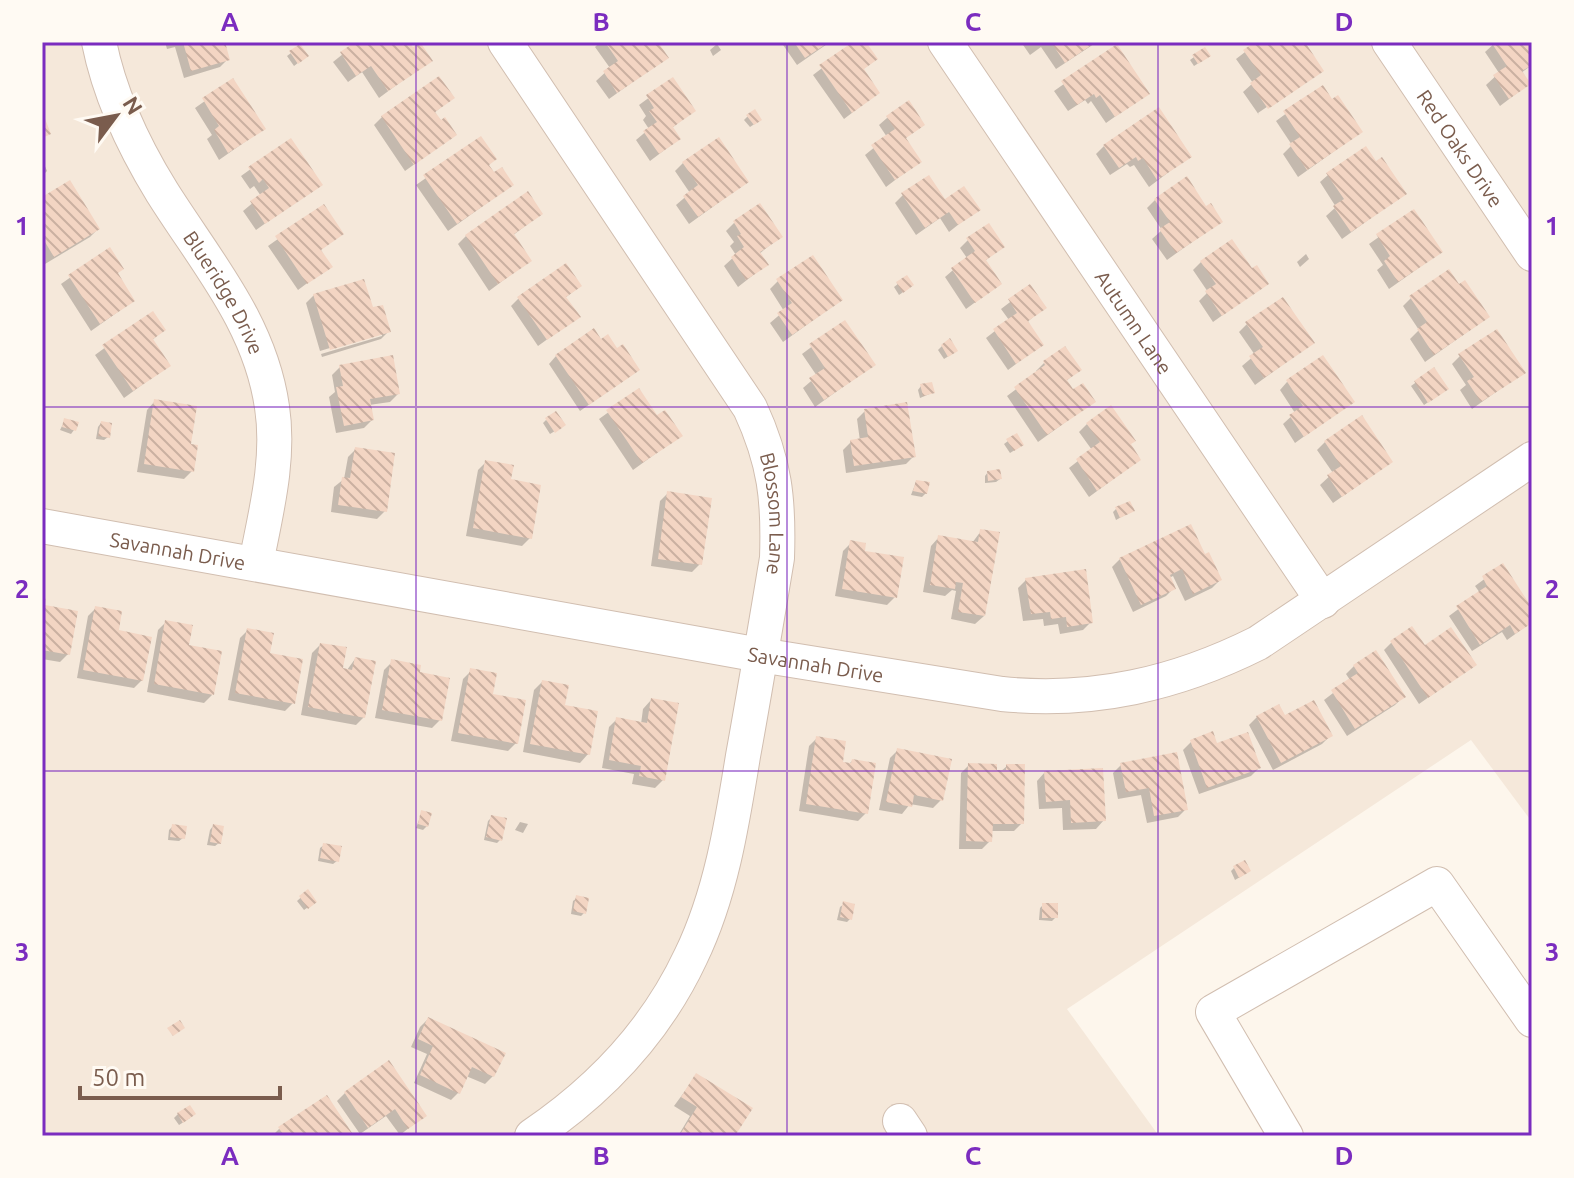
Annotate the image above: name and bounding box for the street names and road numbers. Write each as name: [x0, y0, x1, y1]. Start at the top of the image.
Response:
street label: Red Oaks Drive: [1413, 85, 1508, 211]
street label: Blueridge Drive: [179, 226, 269, 357]
street label: Autumn Lane: [1091, 266, 1177, 378]
street label: Blossom Lane: [756, 450, 789, 577]
street label: Savannah Drive: [108, 527, 247, 574]
street label: Savannah Drive: [746, 642, 885, 686]

